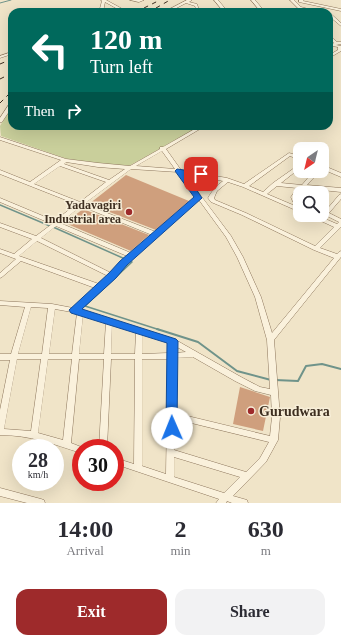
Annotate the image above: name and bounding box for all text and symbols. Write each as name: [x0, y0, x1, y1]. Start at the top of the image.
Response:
icon: left: [24, 24, 76, 76]
text: 120 m: [90, 24, 162, 55]
text: Turn left: [90, 57, 153, 77]
icon: right: [63, 100, 85, 122]
text: Then: [24, 103, 55, 119]
north arrow: [293, 142, 329, 178]
map controls: [293, 142, 329, 222]
pin: [184, 157, 218, 191]
icon: arrive: [190, 163, 212, 185]
button: search: [293, 186, 329, 222]
place label: Yadavagiri Industrial area: [44, 198, 122, 226]
marker: Yadavagiri Industrial area: [124, 207, 134, 217]
place label: Gurudwara: [259, 404, 330, 419]
marker: Gurudwara: [246, 406, 256, 416]
position arrow: [151, 407, 193, 449]
speed limit sign: 30: [72, 439, 124, 491]
text: 28: [28, 449, 48, 471]
text: km/h: [28, 469, 48, 480]
text: 14:00: [57, 516, 113, 542]
text: 2: [174, 516, 186, 542]
text: 630: [248, 516, 284, 542]
text: Arrival: [66, 543, 104, 558]
text: min: [170, 543, 191, 558]
text: m: [261, 543, 271, 558]
button: Exit: [16, 589, 167, 635]
button: Share: [175, 589, 325, 635]

